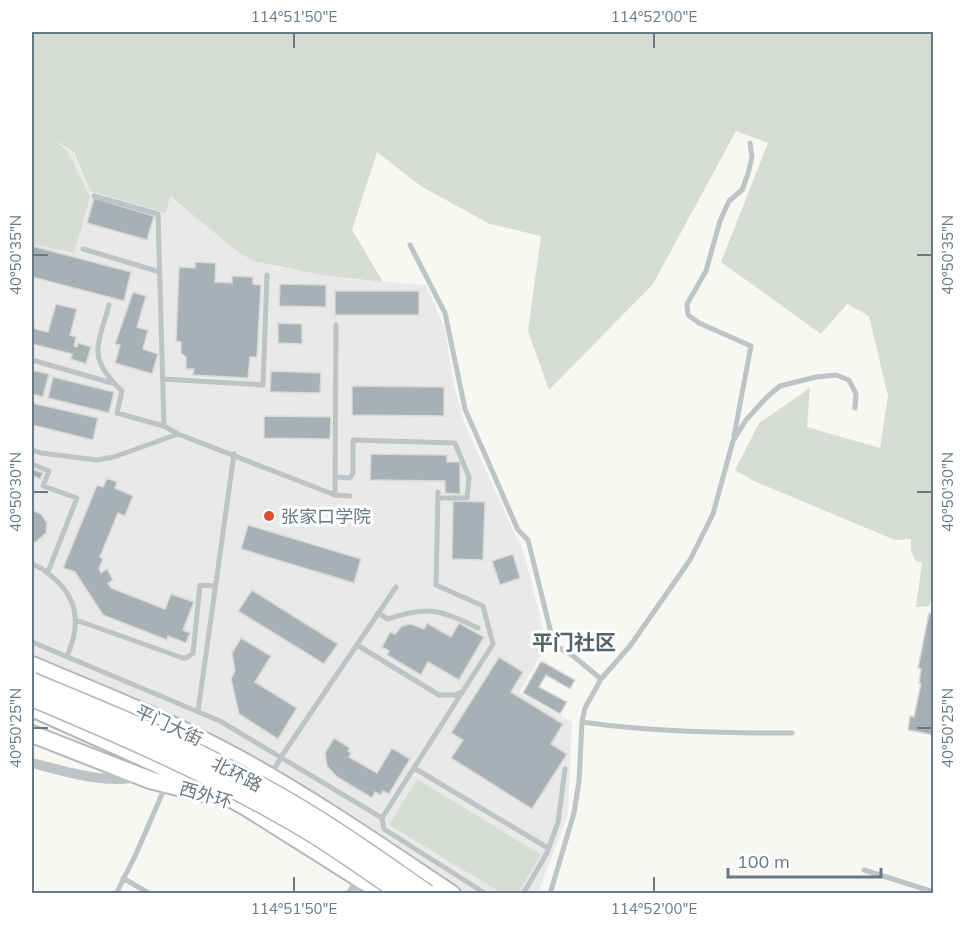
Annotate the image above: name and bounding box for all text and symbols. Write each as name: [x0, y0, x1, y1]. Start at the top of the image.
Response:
text: 114°51'50"E: [251, 7, 337, 26]
text: 114°52'00"E: [611, 7, 697, 26]
text: 40°50'35"N: [6, 215, 25, 295]
text: 40°50'35"N: [938, 215, 957, 295]
text: 40°50'30"N: [6, 452, 25, 532]
text: 40°50'30"N: [938, 452, 957, 532]
place label: 张家口学院: [281, 505, 371, 528]
marker: 张家口学院: [262, 509, 276, 523]
district label: 平门社区: [532, 629, 616, 655]
text: 40°50'25"N: [6, 688, 25, 768]
text: 40°50'25"N: [938, 688, 957, 768]
street label: 平门大街: [132, 699, 206, 751]
street label: 北环路: [208, 751, 266, 797]
street label: 西外环: [177, 777, 235, 813]
scale bar: [728, 841, 881, 879]
text: 100 m: [737, 850, 790, 873]
text: 114°51'50"E: [251, 899, 337, 918]
text: 114°52'00"E: [611, 899, 697, 918]

